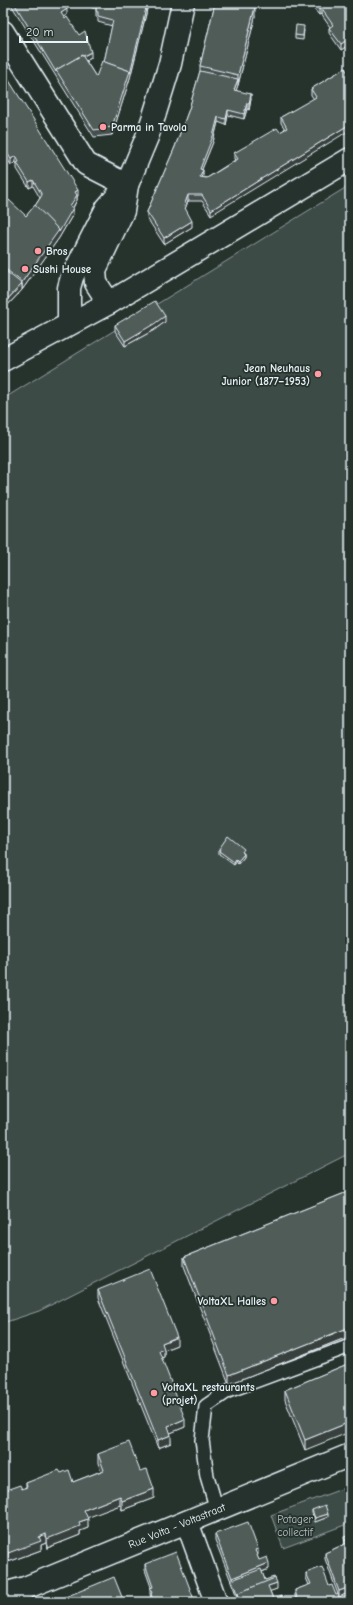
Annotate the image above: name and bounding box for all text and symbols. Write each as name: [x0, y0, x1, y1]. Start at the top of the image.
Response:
scale bar: [20, 18, 87, 44]
text: 20 m: [26, 25, 54, 39]
place label: Parma in Tavola: [111, 121, 187, 134]
marker: Parma in Tavola: [98, 122, 108, 132]
place label: Bros: [46, 245, 68, 258]
marker: Bros: [33, 246, 43, 256]
place label: Sushi House: [33, 263, 92, 276]
marker: Sushi House: [20, 264, 30, 274]
place label: Jean Neuhaus Junior (1877–1953): [221, 362, 310, 388]
marker: Jean Neuhaus Junior (1877–1953): [313, 369, 323, 379]
place label: VoltaXL Halles: [197, 1295, 266, 1308]
marker: VoltaXL Halles: [269, 1296, 279, 1306]
place label: VoltaXL restaurants (projet): [162, 1381, 255, 1407]
marker: VoltaXL restaurants (projet): [149, 1388, 159, 1398]
street label: Rue Volta - Voltastraat: [127, 1500, 228, 1551]
park label: Potager collectif: [277, 1513, 314, 1539]

